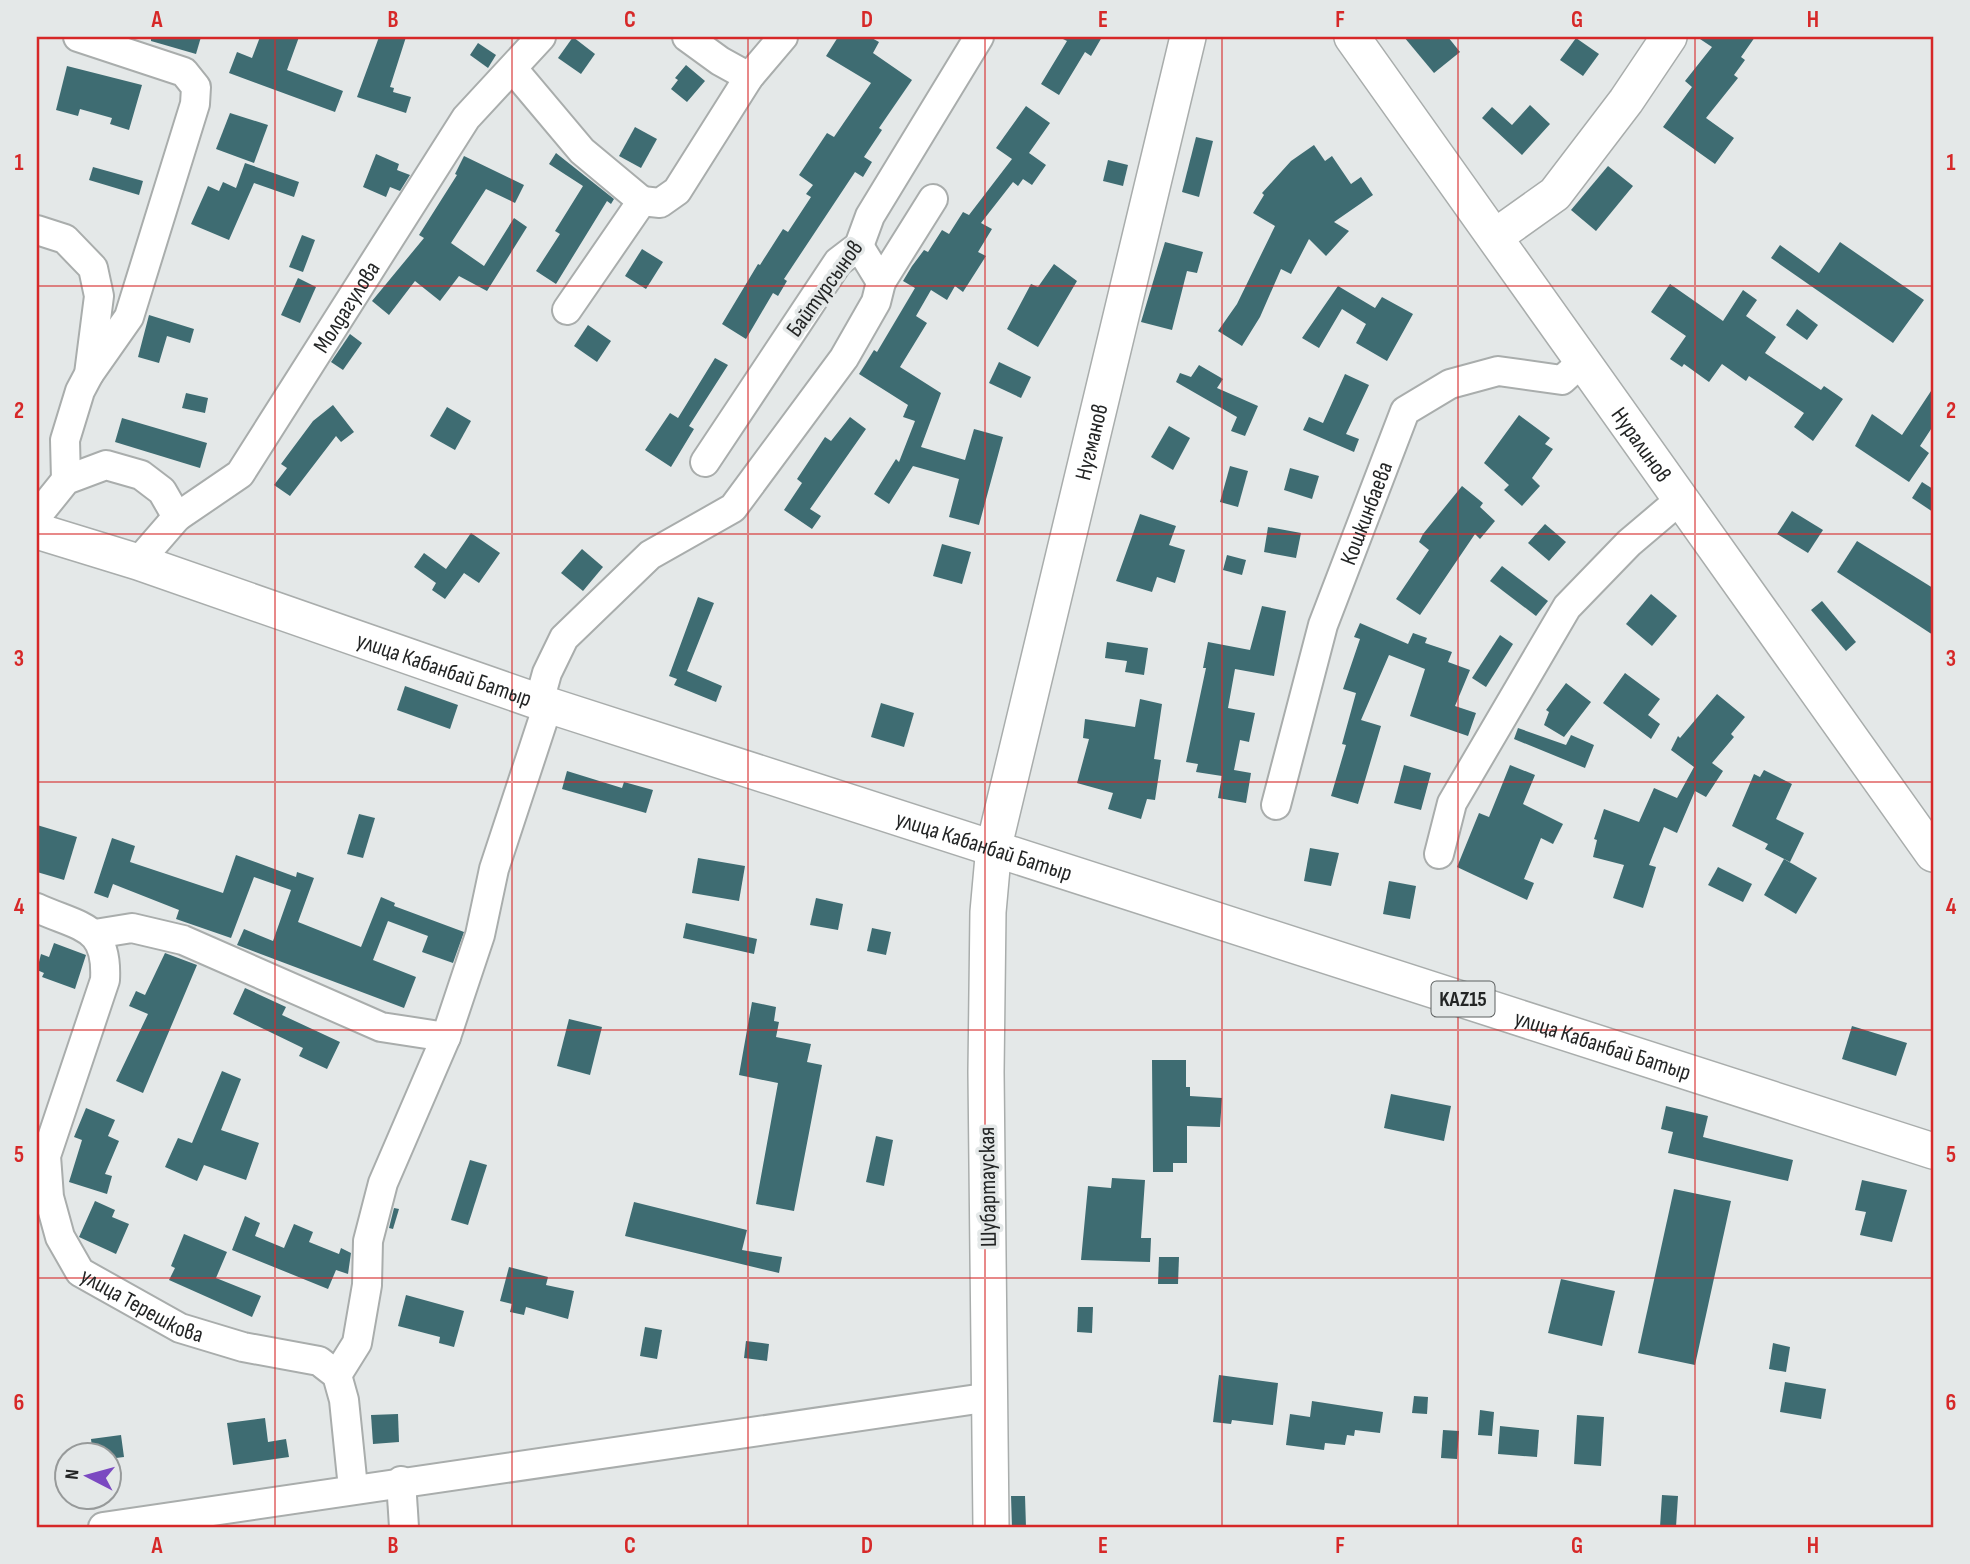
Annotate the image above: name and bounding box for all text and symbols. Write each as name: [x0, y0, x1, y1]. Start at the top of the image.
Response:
text: A: [151, 6, 164, 34]
text: B: [388, 6, 399, 34]
text: C: [624, 6, 636, 34]
text: D: [861, 6, 873, 34]
text: E: [1098, 6, 1108, 34]
text: F: [1335, 6, 1345, 34]
text: G: [1571, 6, 1583, 34]
text: H: [1807, 6, 1819, 34]
text: 1: [14, 149, 24, 177]
text: 1: [1946, 149, 1956, 177]
street label: Байтурсынов: [780, 235, 869, 342]
street label: Молдагулова: [308, 256, 386, 358]
text: 2: [14, 397, 24, 425]
text: 2: [1946, 397, 1956, 425]
street label: Нугманов: [1069, 401, 1115, 483]
street label: Нуралинов: [1605, 402, 1677, 488]
street label: Кошкинбаева: [1334, 458, 1399, 569]
street label: улица Кабанбай Батыр: [353, 626, 535, 713]
text: 3: [14, 645, 24, 673]
text: 3: [1946, 645, 1956, 673]
street label: улица Кабанбай Батыр: [892, 805, 1075, 888]
text: 4: [14, 893, 25, 921]
text: 4: [1946, 893, 1957, 921]
road number: KAZ15: [1432, 982, 1494, 1016]
street label: улица Кабанбай Батыр: [1511, 1004, 1694, 1087]
street label: Шубартауская: [973, 1127, 1003, 1247]
text: 5: [14, 1141, 24, 1169]
text: 5: [1946, 1141, 1956, 1169]
street label: улица Терешкова: [75, 1262, 207, 1349]
text: 6: [14, 1389, 24, 1417]
text: 6: [1946, 1389, 1956, 1417]
north arrow: [52, 1442, 122, 1512]
text: N: [61, 1468, 85, 1481]
text: A: [151, 1532, 164, 1560]
text: B: [388, 1532, 399, 1560]
text: C: [624, 1532, 636, 1560]
text: D: [861, 1532, 873, 1560]
text: E: [1098, 1532, 1108, 1560]
text: F: [1335, 1532, 1345, 1560]
text: G: [1571, 1532, 1583, 1560]
text: H: [1807, 1532, 1819, 1560]

